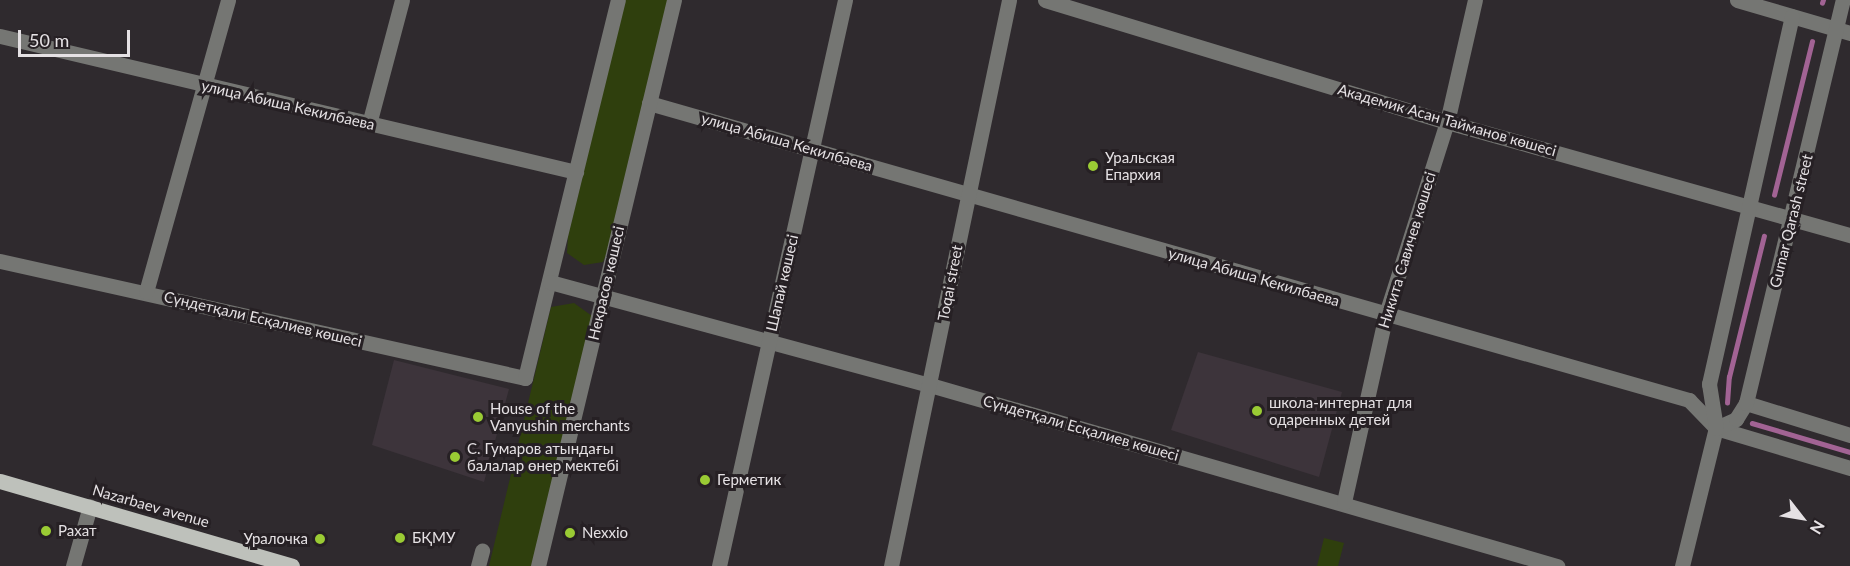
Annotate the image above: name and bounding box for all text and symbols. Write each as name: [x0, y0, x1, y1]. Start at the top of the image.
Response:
scale bar: [21, 18, 134, 56]
text: 50 m: [29, 29, 69, 51]
street label: улица Абиша Кекилбаева: [200, 76, 376, 134]
street label: Академик Асан Тайманов көшесі: [1336, 80, 1558, 160]
street label: улица Абиша Кекилбаева: [699, 109, 875, 175]
place label: Уральская Епархия: [1105, 148, 1175, 183]
street label: Gumar Qarash street: [1766, 152, 1816, 290]
marker: Уральская Епархия: [1086, 159, 1100, 173]
street label: Никита Савичев көшесі: [1375, 170, 1439, 330]
street label: Некрасов көшесі: [584, 224, 628, 342]
street label: Шапай көшесі: [762, 233, 802, 333]
street label: Toqai street: [934, 243, 966, 323]
street label: улица Абиша Кекилбаева: [1166, 244, 1342, 310]
street label: Сүндетқали Есқалиев көшесі: [162, 287, 364, 351]
street label: Сүндетқали Есқалиев көшесі: [981, 391, 1181, 465]
place label: школа-интернат для одаренных детей: [1269, 393, 1412, 428]
place label: House of the Vanyushin merchants: [490, 399, 630, 434]
marker: школа-интернат для одаренных детей: [1250, 404, 1264, 418]
marker: House of the Vanyushin merchants: [471, 410, 485, 424]
place label: С. Гумаров атындағы балалар өнер мектебі: [467, 439, 619, 474]
marker: С. Гумаров атындағы балалар өнер мектебі: [448, 450, 462, 464]
place label: Герметик: [717, 471, 781, 489]
marker: Герметик: [698, 473, 712, 487]
street label: Nazarbaev avenue: [90, 481, 212, 531]
north arrow: [1772, 488, 1832, 548]
text: N: [1807, 517, 1829, 538]
place label: Рахат: [58, 522, 97, 540]
marker: Рахат: [39, 524, 53, 538]
place label: Nexxio: [582, 524, 628, 542]
marker: Nexxio: [563, 526, 577, 540]
place label: БҚМУ: [412, 529, 455, 547]
place label: Уралочка: [244, 530, 308, 548]
marker: БҚМУ: [393, 531, 407, 545]
marker: Уралочка: [313, 532, 327, 546]

